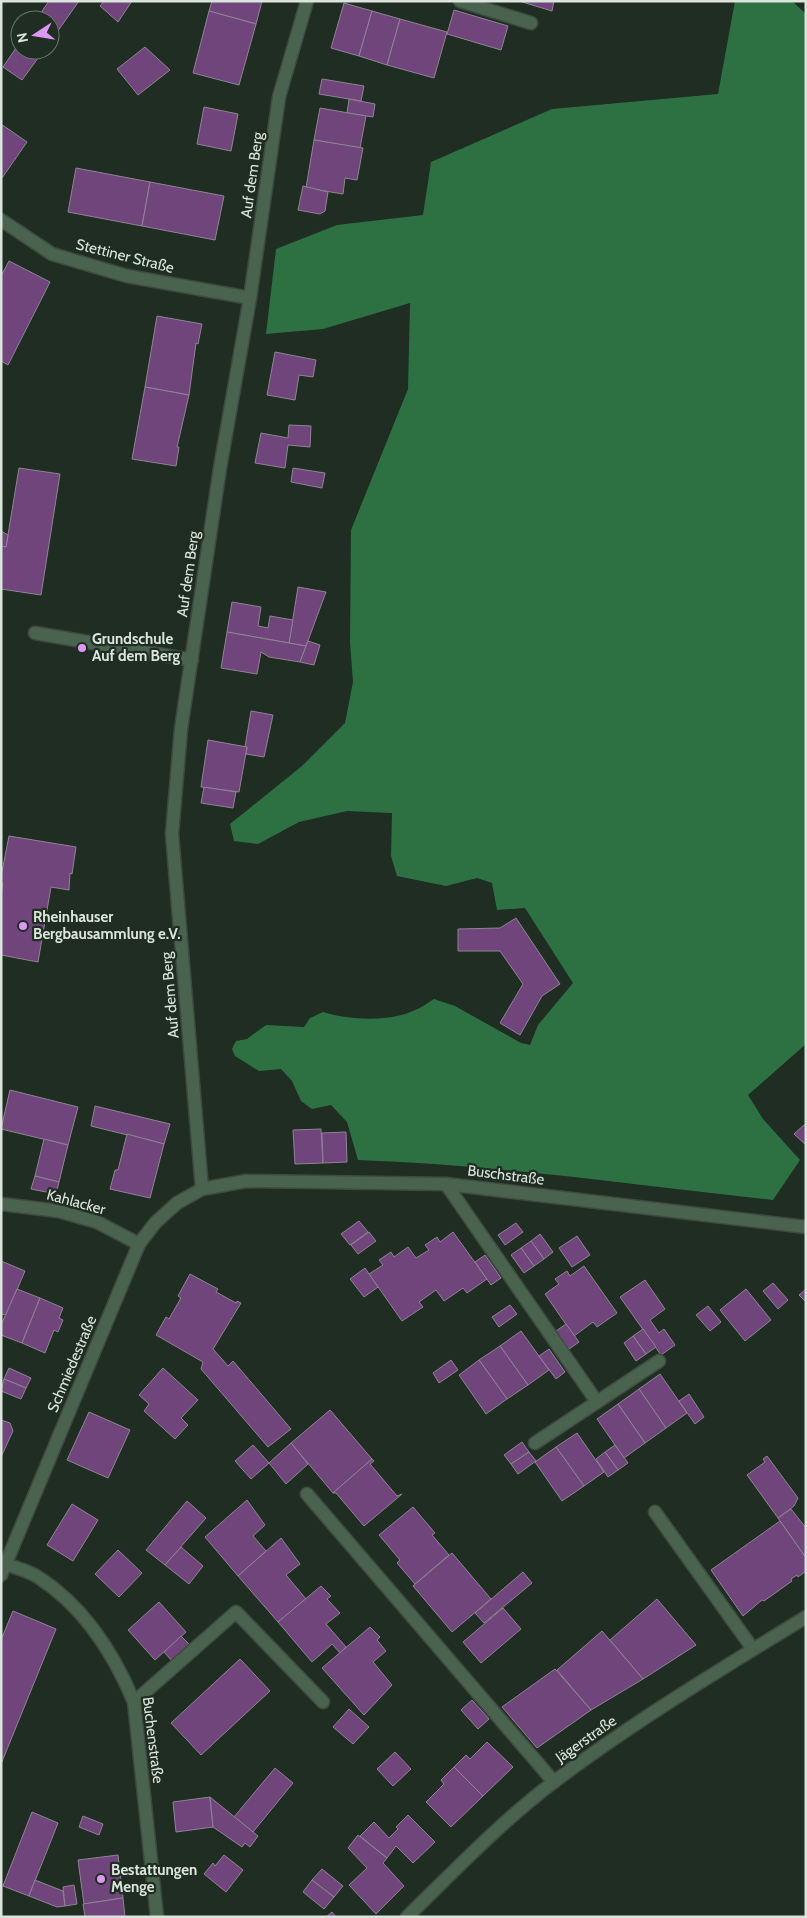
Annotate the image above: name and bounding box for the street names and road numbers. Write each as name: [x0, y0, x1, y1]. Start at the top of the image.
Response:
street label: Auf dem Berg: [237, 130, 267, 219]
street label: Stettiner Straße: [74, 235, 176, 277]
street label: Auf dem Berg: [173, 529, 203, 618]
street label: Auf dem Berg: [157, 951, 183, 1039]
street label: Buschstraße: [467, 1161, 546, 1189]
street label: Kahlacker: [45, 1186, 108, 1219]
street label: Schmiedestraße: [44, 1313, 101, 1415]
street label: Buchenstraße: [139, 1696, 167, 1785]
street label: Jägerstraße: [551, 1711, 620, 1767]

